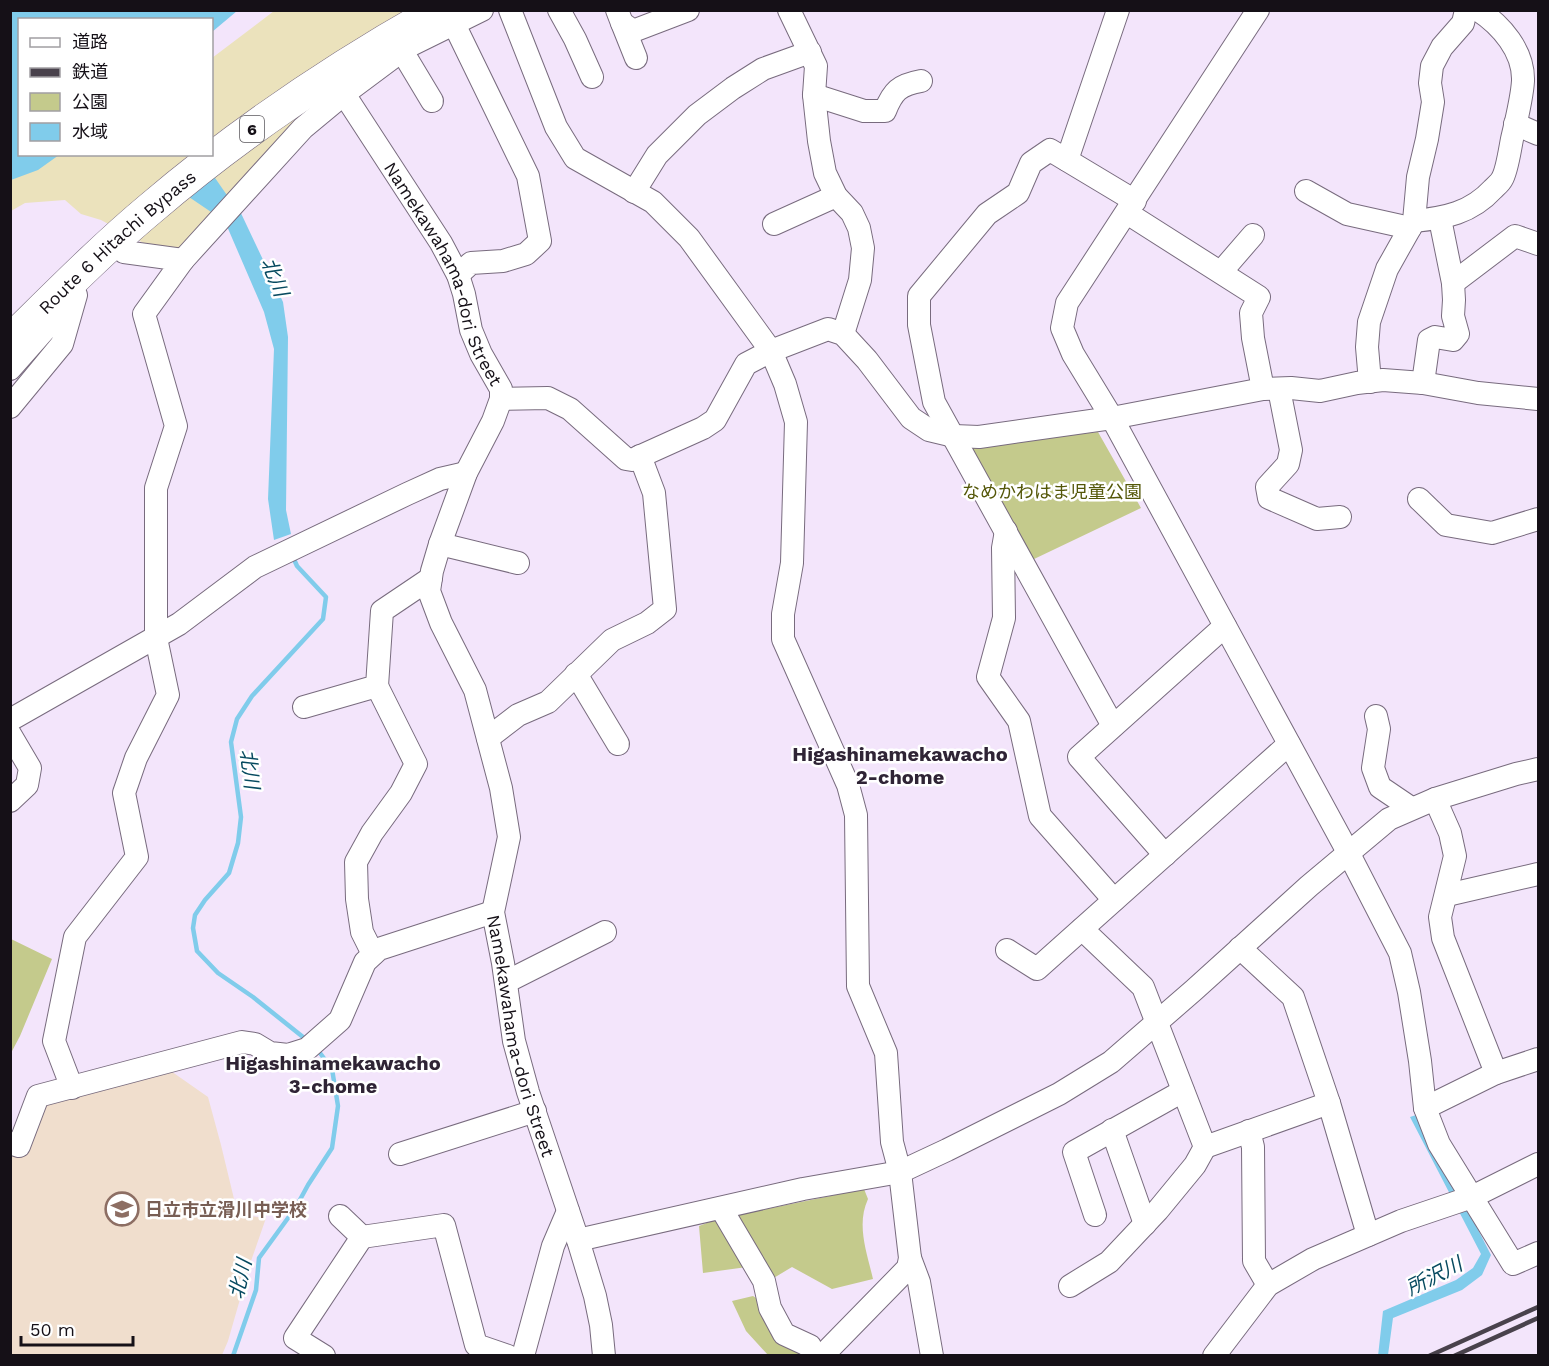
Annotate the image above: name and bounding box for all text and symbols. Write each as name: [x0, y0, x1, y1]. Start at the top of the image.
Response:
legend: [18, 18, 213, 156]
text: 道路: [72, 31, 108, 52]
text: 鉄道: [72, 61, 108, 82]
text: 公園: [72, 91, 108, 112]
road number: 6: [240, 116, 264, 142]
text: 水域: [72, 121, 108, 142]
street label: Namekawahama-dori Street: [380, 158, 507, 390]
street label: Route 6 Hitachi Bypass: [34, 165, 200, 318]
water label: 北川: [256, 254, 294, 302]
park label: なめかわはま児童公園: [962, 481, 1142, 502]
district label: Higashinamekawacho 2-chome: [792, 742, 1008, 789]
water label: 北川: [236, 748, 265, 792]
street label: Namekawahama-dori Street: [483, 913, 560, 1160]
district label: Higashinamekawacho 3-chome: [225, 1051, 441, 1098]
school or university icon: 日立市立滑川中学校: [104, 1191, 140, 1227]
place label: 日立市立滑川中学校: [145, 1199, 307, 1220]
water label: 所沢川: [1402, 1251, 1468, 1300]
water label: 北川: [224, 1255, 257, 1301]
scale bar: [21, 1309, 134, 1347]
text: 50 m: [30, 1319, 75, 1340]

